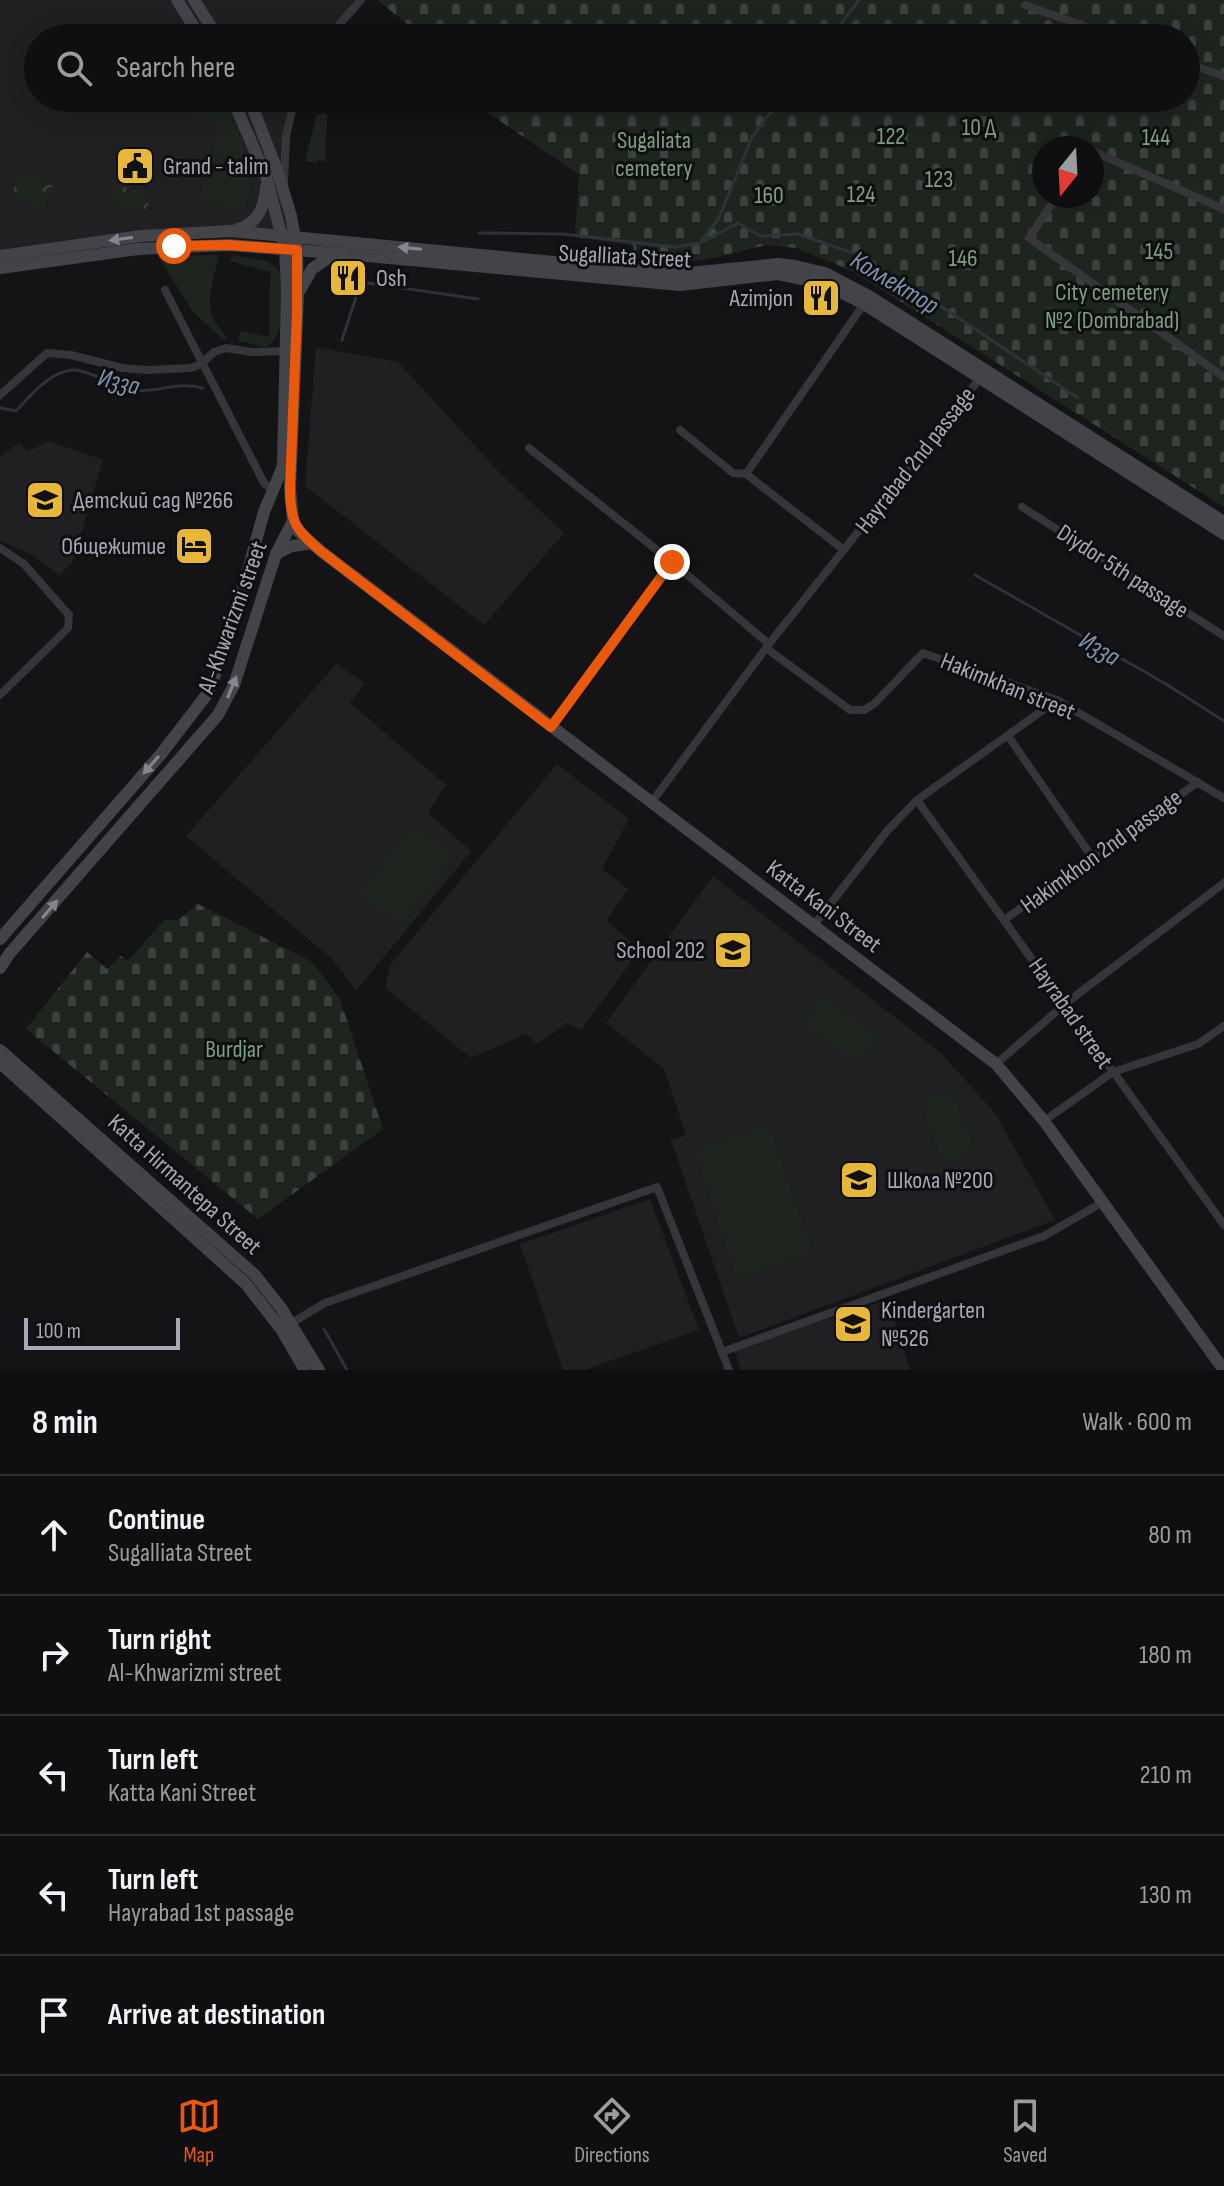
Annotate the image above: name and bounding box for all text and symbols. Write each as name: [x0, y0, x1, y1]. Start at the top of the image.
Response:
search box: [24, 24, 1200, 112]
icon: search: [52, 46, 96, 90]
text: Search here: [116, 50, 235, 86]
park label: 10 Д: [962, 113, 997, 142]
park label: 122: [877, 122, 905, 151]
park label: 144: [1142, 123, 1170, 152]
park label: Sugaliata cemetery: [615, 126, 693, 183]
north arrow: [1032, 136, 1104, 208]
public building icon: Grand - talim: [114, 145, 156, 187]
place label: Grand - talim: [163, 152, 269, 181]
park label: 123: [925, 165, 953, 194]
park label: 124: [847, 180, 875, 209]
park label: 160: [754, 181, 784, 210]
route start: [156, 228, 192, 264]
one-way arrow: [108, 233, 133, 246]
park label: 145: [1145, 237, 1173, 266]
street label: Sugalliata Street: [558, 239, 692, 274]
one-way arrow: [397, 241, 422, 254]
park label: 146: [949, 244, 977, 273]
water label: Коллектор: [845, 245, 944, 322]
restaurant icon: Osh: [327, 257, 369, 299]
place label: Osh: [376, 264, 407, 293]
restaurant icon: Azimjon: [800, 277, 842, 319]
park label: City cemetery №2 (Dombrabad): [1045, 278, 1179, 335]
place label: Azimjon: [729, 284, 793, 313]
water label: Изза: [95, 362, 143, 403]
street label: Hayrаbаd 2nd passage: [849, 381, 982, 539]
school or university icon: Детский сад №266: [24, 479, 66, 521]
place label: Детский сад №266: [73, 486, 233, 515]
street label: Diydor 5th passage: [1051, 518, 1194, 625]
hotel icon: Общежитие: [173, 525, 215, 567]
place label: Общежитие: [61, 532, 166, 561]
street label: Al-Khwarizmi street: [191, 537, 273, 698]
route end: [654, 544, 690, 580]
water label: Изза: [1073, 625, 1126, 673]
street label: Hakimkhаn street: [936, 646, 1079, 727]
one-way arrow: [226, 675, 239, 699]
one-way arrow: [143, 756, 161, 775]
street label: Hakimkhon 2nd passage: [1015, 783, 1188, 920]
street label: Katta Kani Street: [760, 854, 887, 959]
one-way arrow: [41, 899, 58, 919]
school or university icon: School 202: [712, 929, 754, 971]
place label: School 202: [616, 936, 705, 965]
street label: Hayrabad street: [1022, 952, 1119, 1074]
park label: Burdjar: [205, 1035, 263, 1064]
street label: Katta Hirmаntepa Street: [102, 1108, 267, 1261]
school or university icon: Школа №200: [838, 1159, 880, 1201]
place label: Школа №200: [887, 1166, 993, 1195]
place label: Kindergarten №526: [881, 1296, 985, 1353]
school or university icon: Kindergarten №526: [832, 1303, 874, 1345]
scale bar: [24, 1314, 180, 1350]
text: 100 m: [36, 1318, 81, 1345]
text: 8 min: [32, 1402, 98, 1443]
text: Walk · 600 m: [1082, 1407, 1192, 1438]
text: Continue: [108, 1502, 205, 1538]
icon: ahead: [32, 1513, 76, 1557]
text: 80 m: [1148, 1520, 1192, 1551]
text: Sugalliata Street: [108, 1538, 252, 1569]
text: Turn right: [108, 1622, 211, 1658]
icon: right: [32, 1633, 76, 1677]
text: 180 m: [1139, 1640, 1192, 1671]
text: Al-Khwarizmi street: [108, 1658, 281, 1689]
text: Turn left: [108, 1742, 198, 1778]
icon: left: [32, 1753, 76, 1797]
text: 210 m: [1140, 1760, 1192, 1791]
text: Katta Kani Street: [108, 1778, 256, 1809]
text: Turn left: [108, 1862, 198, 1898]
icon: left: [32, 1873, 76, 1917]
text: 130 m: [1140, 1880, 1192, 1911]
text: Hayrаbаd 1st passage: [108, 1898, 295, 1929]
icon: arrive: [32, 1993, 76, 2037]
text: Arrive at destination: [108, 1997, 325, 2033]
tab: Map: [177, 2094, 221, 2169]
tab: Directions: [574, 2094, 650, 2169]
tab: Saved: [1003, 2094, 1047, 2169]

